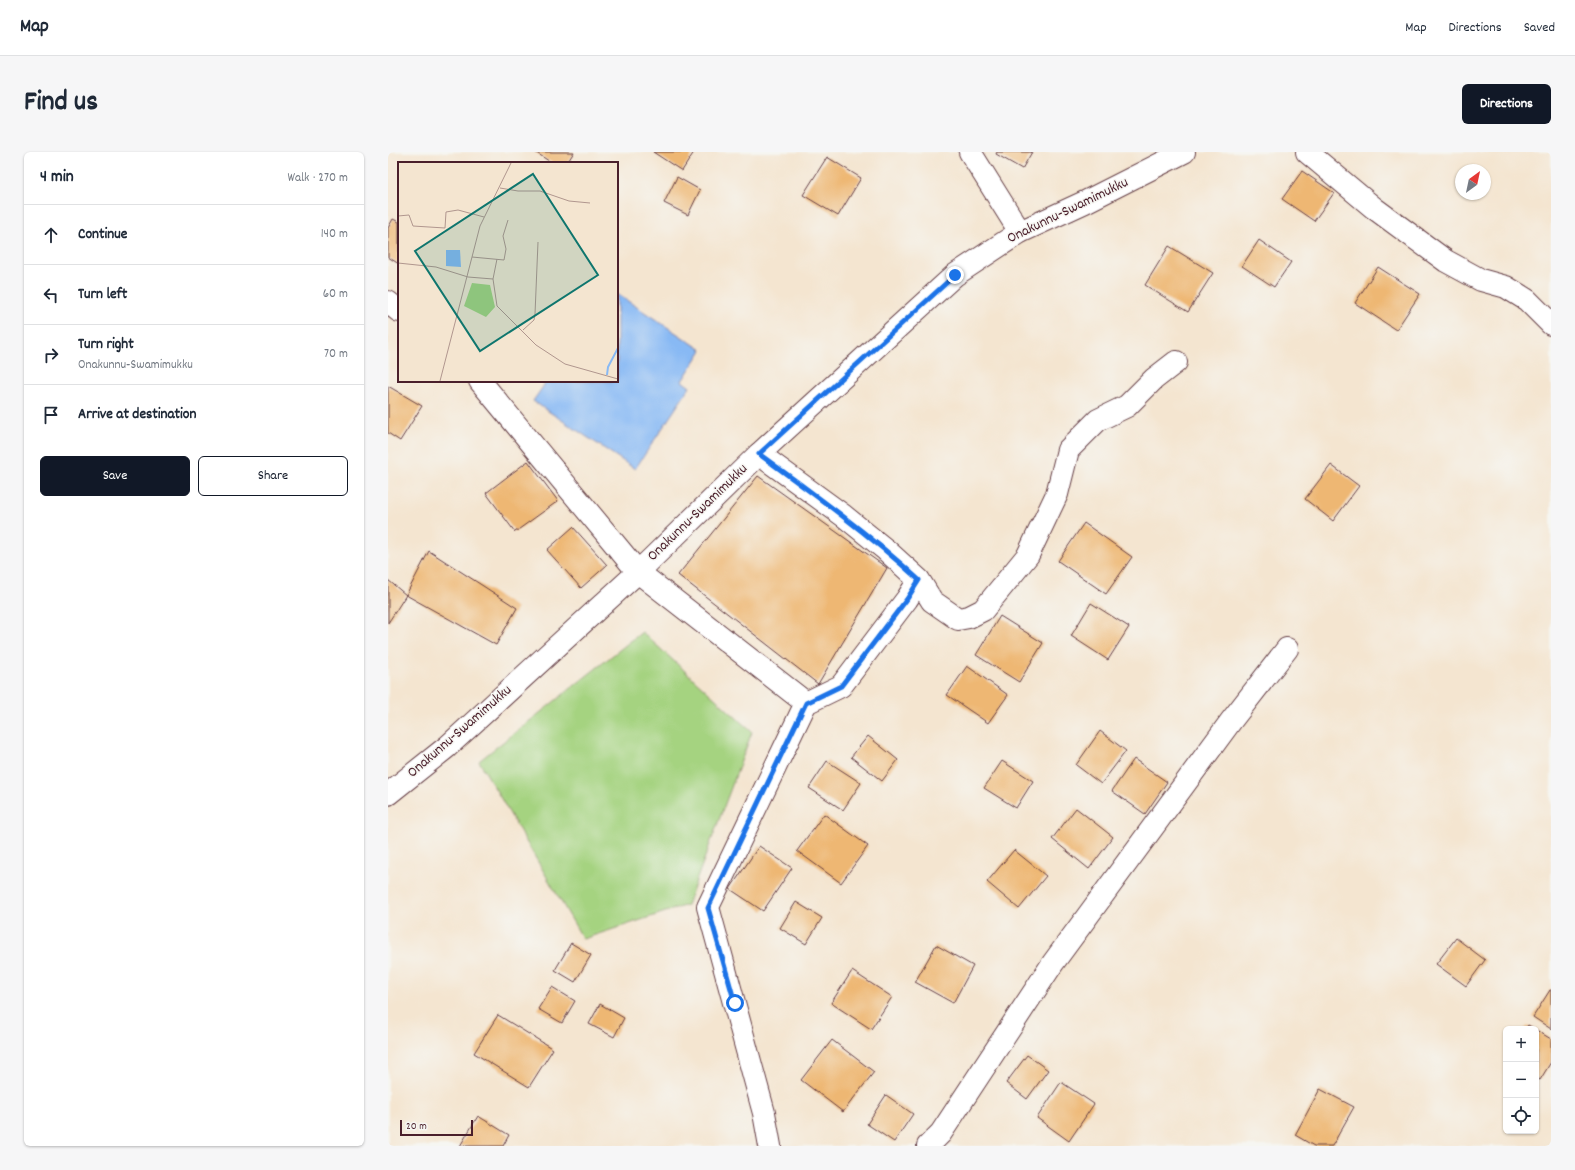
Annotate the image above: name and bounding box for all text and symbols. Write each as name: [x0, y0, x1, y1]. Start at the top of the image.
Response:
text: Map: [20, 14, 49, 41]
text: Map: [1405, 18, 1427, 38]
text: Directions: [1449, 18, 1502, 38]
text: Saved: [1524, 18, 1555, 38]
text: Find us: [24, 84, 98, 124]
button: Directions: [1462, 84, 1551, 124]
inset map: [398, 162, 618, 382]
north arrow: [1455, 164, 1491, 200]
text: 4 min: [40, 166, 74, 190]
text: Walk · 270 m: [287, 169, 348, 188]
street label: Onakunnu-Swamimukku: [1004, 172, 1132, 250]
icon: ahead: [40, 224, 62, 246]
text: Continue: [78, 224, 127, 246]
text: 140 m: [321, 225, 348, 244]
route end: [946, 266, 964, 284]
icon: left: [40, 284, 62, 306]
text: Turn left: [78, 284, 127, 306]
text: 60 m: [323, 285, 348, 304]
text: Turn right: [78, 334, 134, 356]
icon: right: [40, 344, 62, 366]
text: 70 m: [324, 345, 348, 364]
text: Onakunnu-Swamimukku: [78, 356, 193, 375]
icon: arrive: [40, 404, 62, 426]
text: Arrive at destination: [78, 404, 196, 426]
button: Save: [40, 456, 190, 496]
button: Share: [198, 456, 348, 496]
street label: Onakunnu-Swamimukku: [643, 459, 753, 567]
street label: Onakunnu-Swamimukku: [403, 680, 517, 784]
route start: [726, 994, 744, 1012]
map controls: [1503, 1026, 1539, 1134]
button: +: [1503, 1026, 1539, 1062]
button: −: [1503, 1062, 1539, 1098]
button: locate: [1503, 1098, 1539, 1134]
scale bar: [400, 1118, 473, 1137]
text: 20 m: [406, 1119, 427, 1135]

